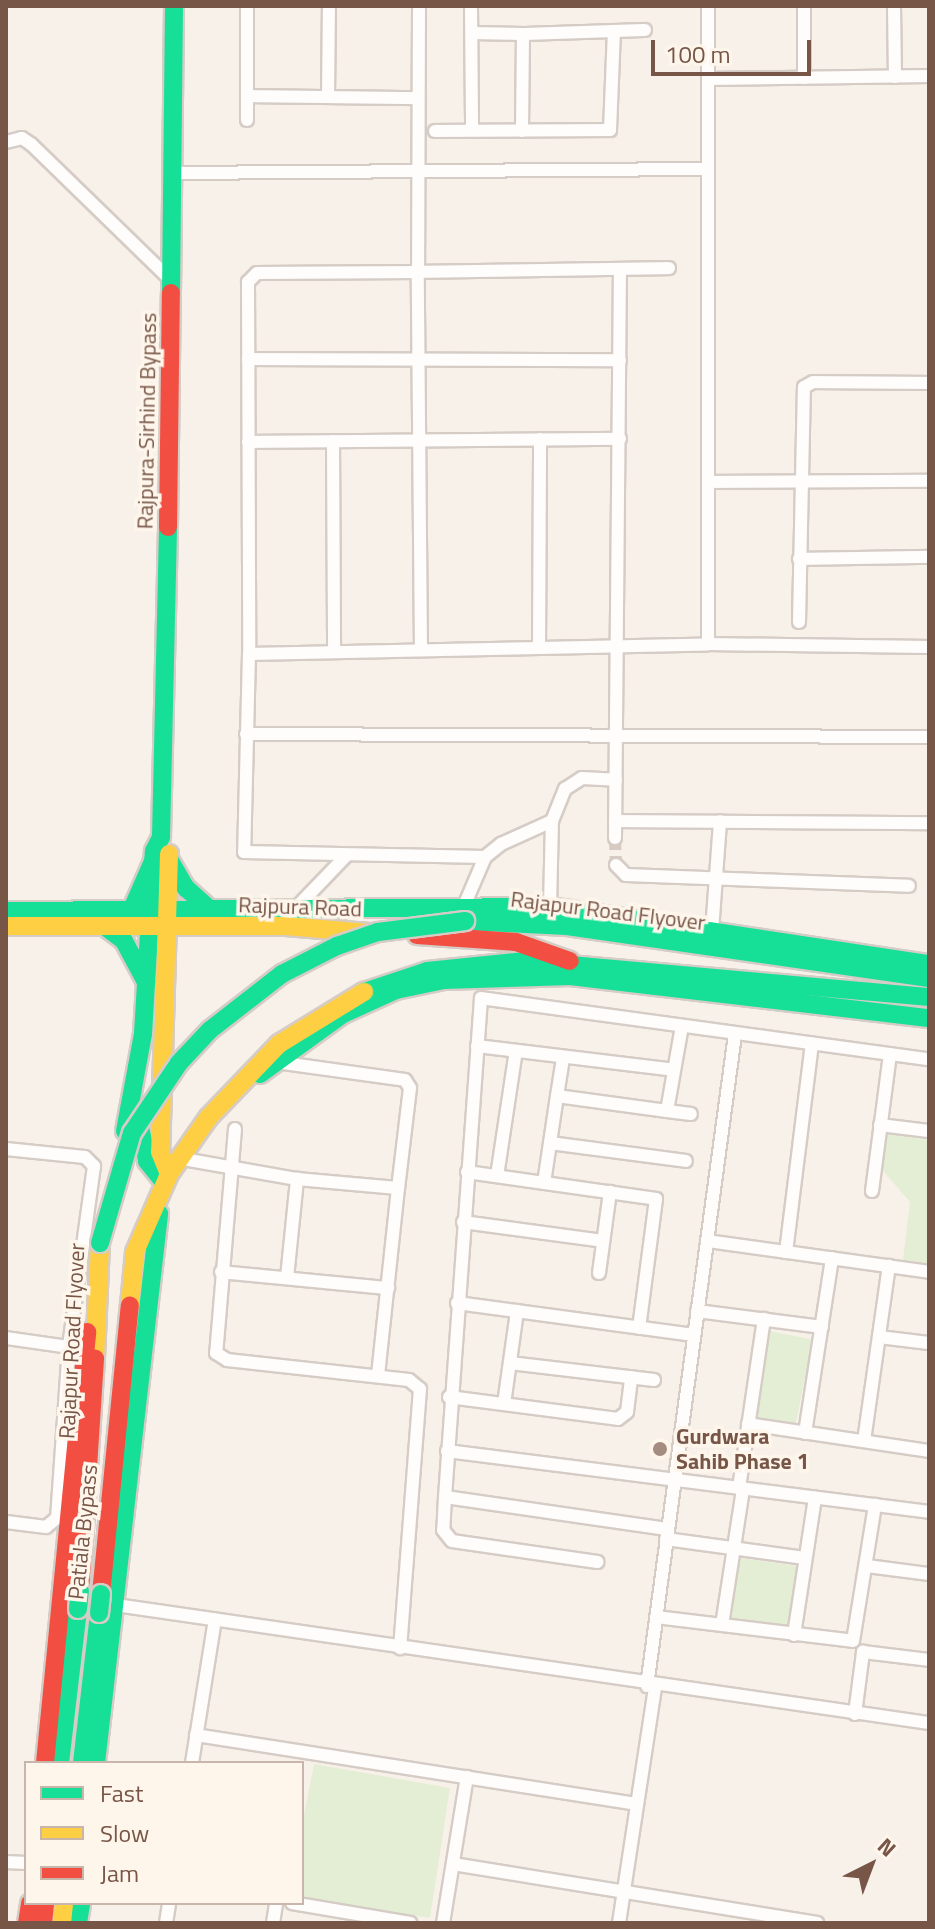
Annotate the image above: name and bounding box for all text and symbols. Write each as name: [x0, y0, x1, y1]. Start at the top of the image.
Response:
scale bar: [655, 24, 815, 74]
text: 100 m: [665, 36, 731, 72]
street label: Rajpura-Sirhind Bypass: [132, 312, 162, 530]
street label: Rajapur Road Flyover: [509, 886, 707, 936]
street label: Rajpura Road: [238, 892, 362, 922]
street label: Rajapur Road Flyover: [54, 1242, 90, 1440]
place label: Gurdwara Sahib Phase 1: [676, 1423, 809, 1474]
marker: Gurdwara Sahib Phase 1: [651, 1440, 669, 1458]
street label: Patiala Bypass: [63, 1463, 103, 1601]
legend: [24, 1761, 304, 1905]
text: Fast: [100, 1775, 143, 1811]
text: Slow: [100, 1815, 149, 1851]
north arrow: [831, 1825, 911, 1905]
text: N: [870, 1829, 904, 1865]
text: Jam: [100, 1855, 139, 1891]

